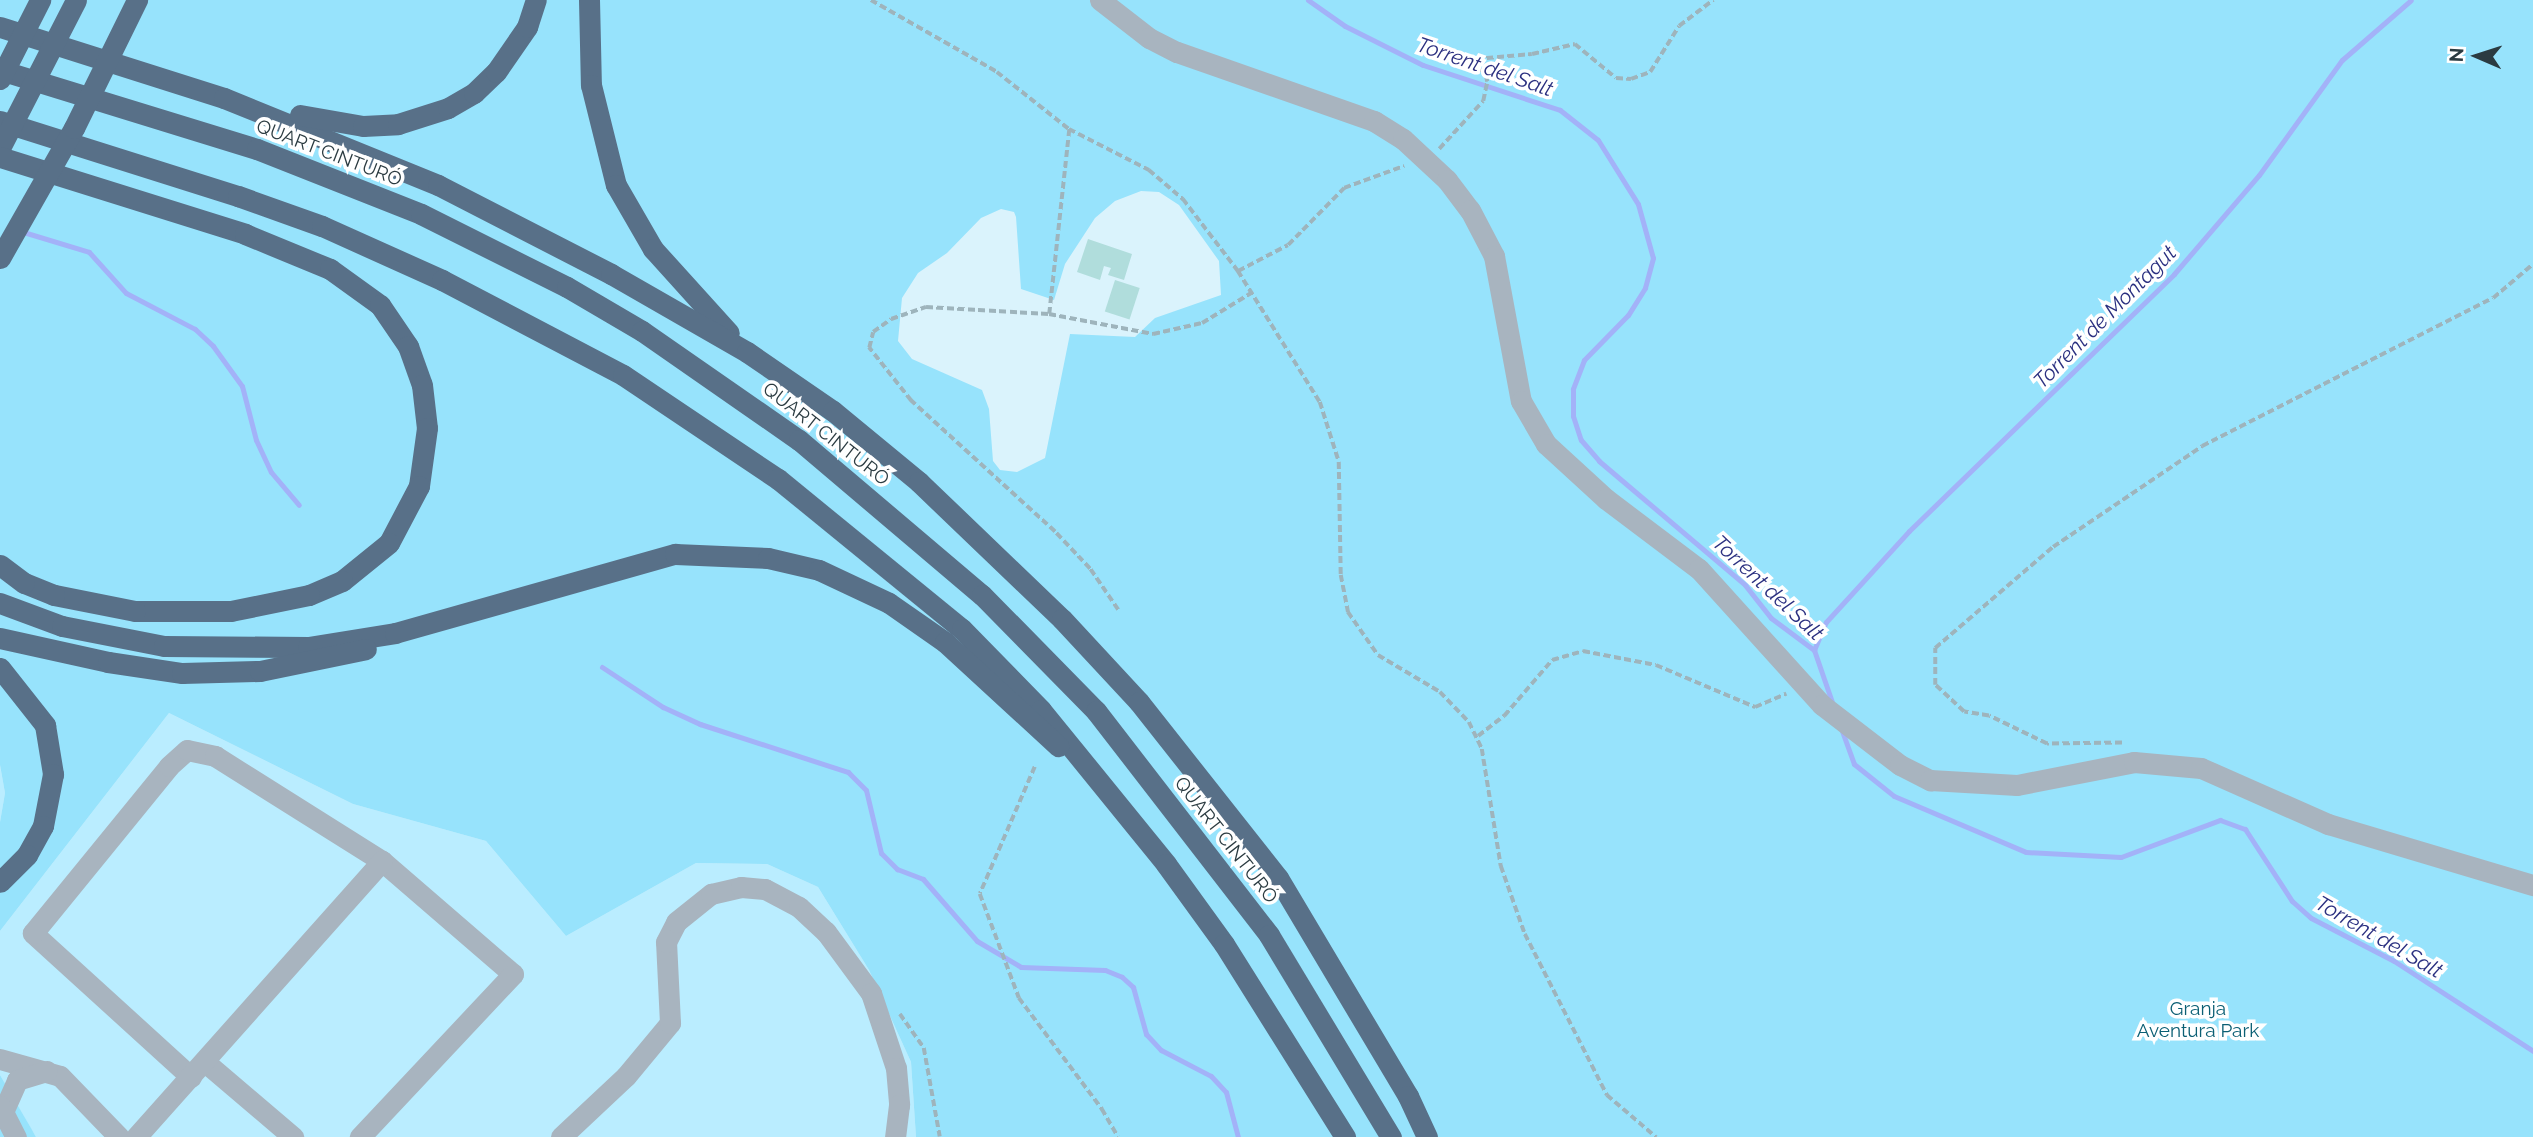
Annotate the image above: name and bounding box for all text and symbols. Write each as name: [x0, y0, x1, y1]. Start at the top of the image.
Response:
north arrow: [2442, 21, 2512, 91]
water label: Torrent del Salt: [1413, 32, 1557, 102]
text: N: [2445, 47, 2467, 63]
street label: QUART CINTURÓ: [253, 115, 405, 191]
water label: Torrent de Montagut: [2028, 240, 2182, 394]
street label: QUART CINTURÓ: [758, 377, 894, 491]
water label: Torrent del Salt: [1707, 530, 1829, 646]
street label: QUART CINTURÓ: [1169, 772, 1283, 908]
water label: Torrent del Salt: [2311, 890, 2447, 984]
park label: Granja Aventura Park: [2137, 998, 2259, 1042]

